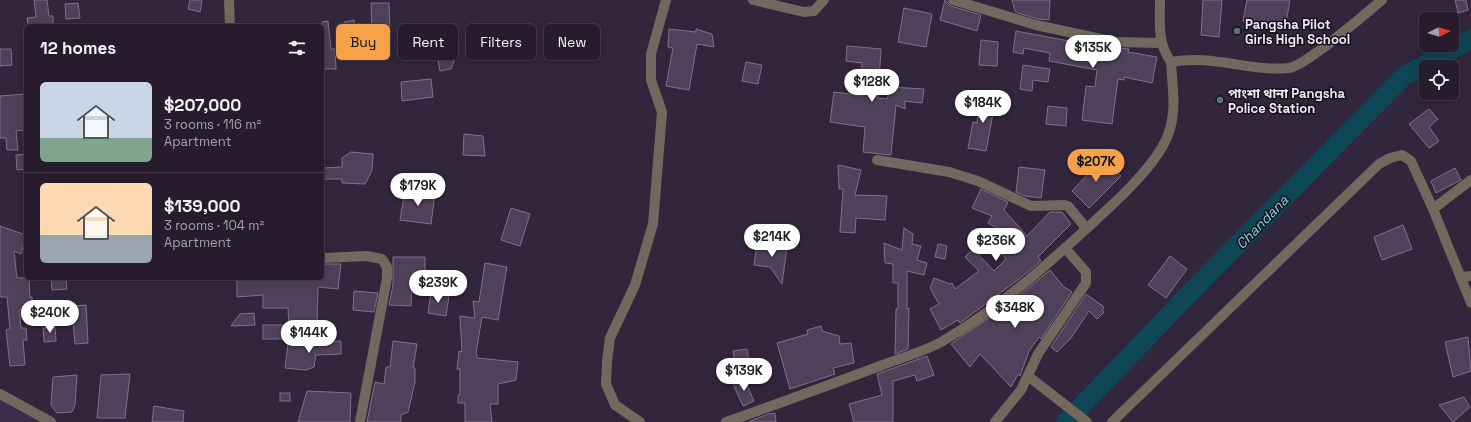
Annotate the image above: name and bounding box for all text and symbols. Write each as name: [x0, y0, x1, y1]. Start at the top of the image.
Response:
north arrow: [1419, 12, 1459, 52]
map controls: [1419, 12, 1459, 100]
place label: Pangsha Pilot Girls High School: [1245, 16, 1350, 48]
chip: Buy: [336, 24, 390, 60]
chip: Rent: [398, 24, 458, 60]
chip: Filters: [466, 24, 536, 60]
chip: New: [544, 24, 600, 60]
marker: Pangsha Pilot Girls High School: [1232, 26, 1242, 36]
pin: $135K: [1065, 35, 1121, 69]
text: 12 homes: [40, 37, 116, 59]
icon: filters: [286, 37, 308, 59]
text: $135K: [1074, 39, 1112, 56]
button: locate: [1419, 60, 1459, 100]
pin: $128K: [844, 69, 900, 103]
text: $128K: [853, 73, 891, 90]
place label: পাংশা থানা Pangsha Police Station: [1228, 85, 1346, 117]
pin: $184K: [955, 90, 1011, 124]
text: $207,000: [164, 94, 241, 116]
text: $184K: [964, 94, 1002, 111]
marker: পাংশা থানা Pangsha Police Station: [1215, 95, 1225, 105]
icon: home: [72, 98, 120, 146]
text: 3 rooms · 116 m²: [164, 116, 261, 133]
text: Apartment: [164, 133, 232, 150]
pin: $207K: [1068, 149, 1124, 183]
text: $207K: [1076, 153, 1116, 170]
pin: $179K: [390, 173, 446, 207]
text: $179K: [399, 177, 437, 194]
water label: Chandana: [1232, 191, 1293, 253]
text: $139,000: [164, 195, 241, 217]
icon: home: [72, 199, 120, 247]
text: 3 rooms · 104 m²: [164, 217, 264, 234]
pin: $214K: [744, 224, 800, 258]
text: $214K: [753, 228, 791, 245]
pin: $236K: [968, 228, 1024, 262]
text: $236K: [976, 232, 1016, 249]
text: Apartment: [164, 234, 232, 251]
pin: $239K: [410, 270, 466, 304]
text: $239K: [418, 274, 458, 291]
pin: $348K: [987, 295, 1043, 329]
text: $348K: [995, 299, 1035, 316]
pin: $240K: [22, 300, 78, 334]
text: $240K: [30, 304, 70, 321]
pin: $144K: [281, 320, 337, 354]
text: $144K: [290, 324, 328, 341]
pin: $139K: [716, 358, 772, 392]
text: $139K: [725, 362, 763, 379]

